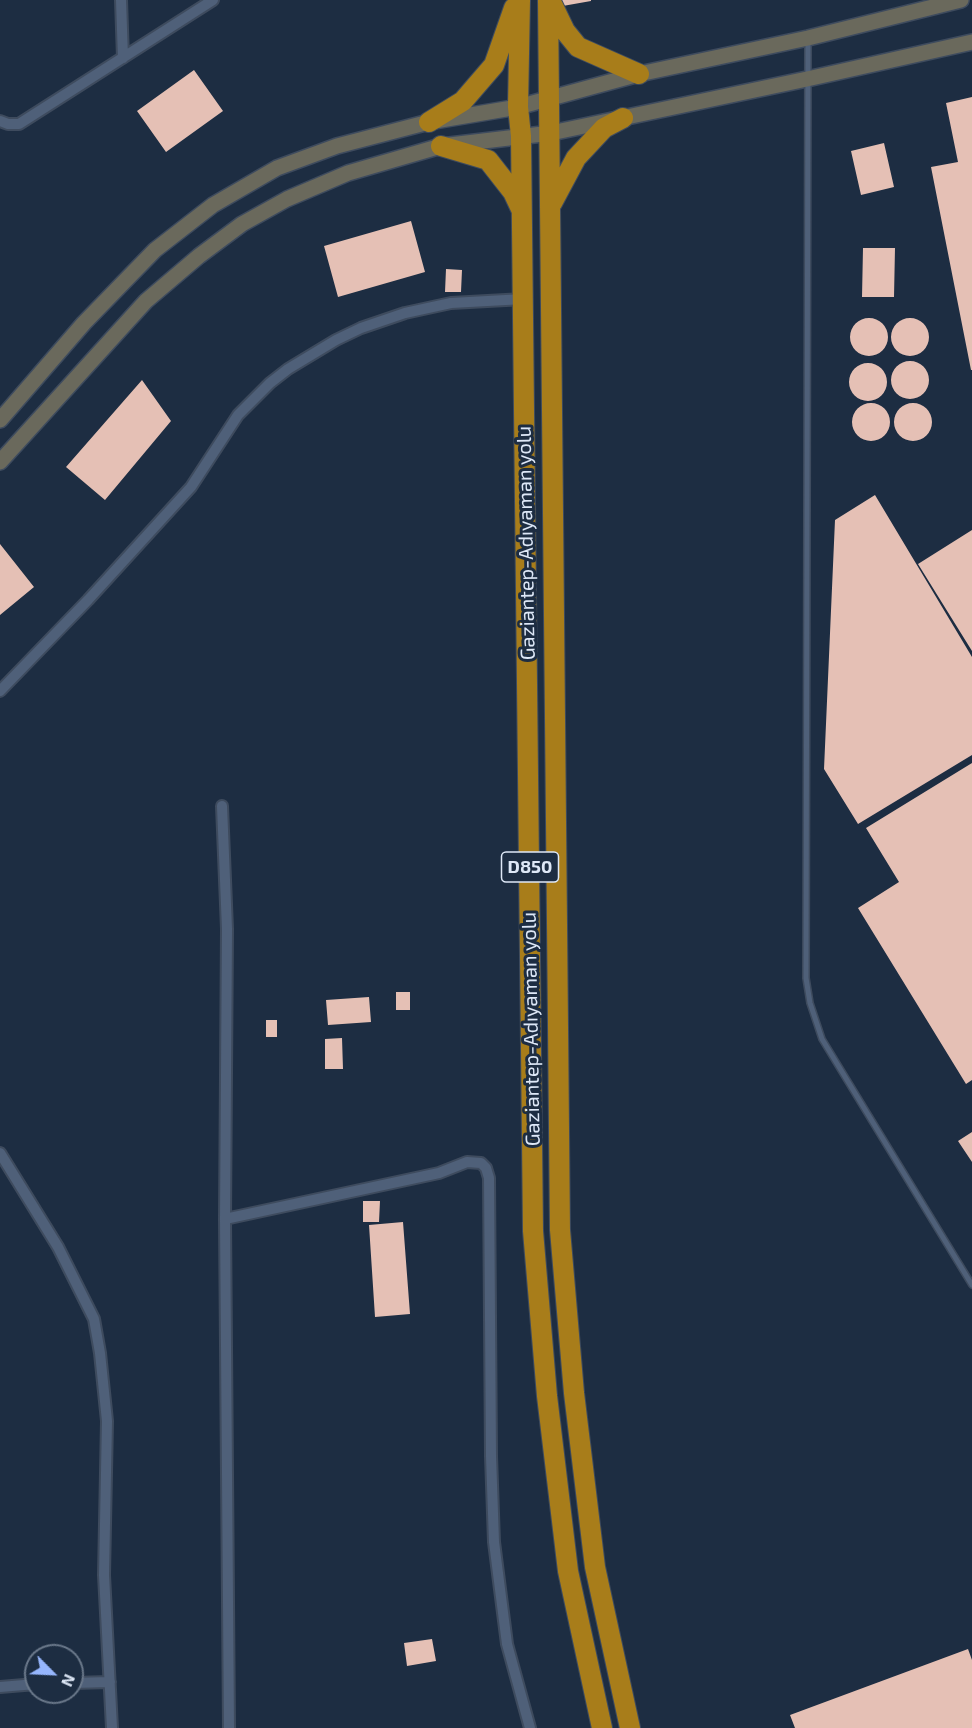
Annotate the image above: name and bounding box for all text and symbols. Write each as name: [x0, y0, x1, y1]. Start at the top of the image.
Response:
street label: Gaziantep-Adıyaman yolu: [512, 426, 540, 660]
road number: D850: [502, 852, 558, 882]
street label: Gaziantep-Adıyaman yolu: [517, 912, 545, 1146]
north arrow: [24, 1644, 84, 1704]
text: N: [58, 1672, 80, 1690]

